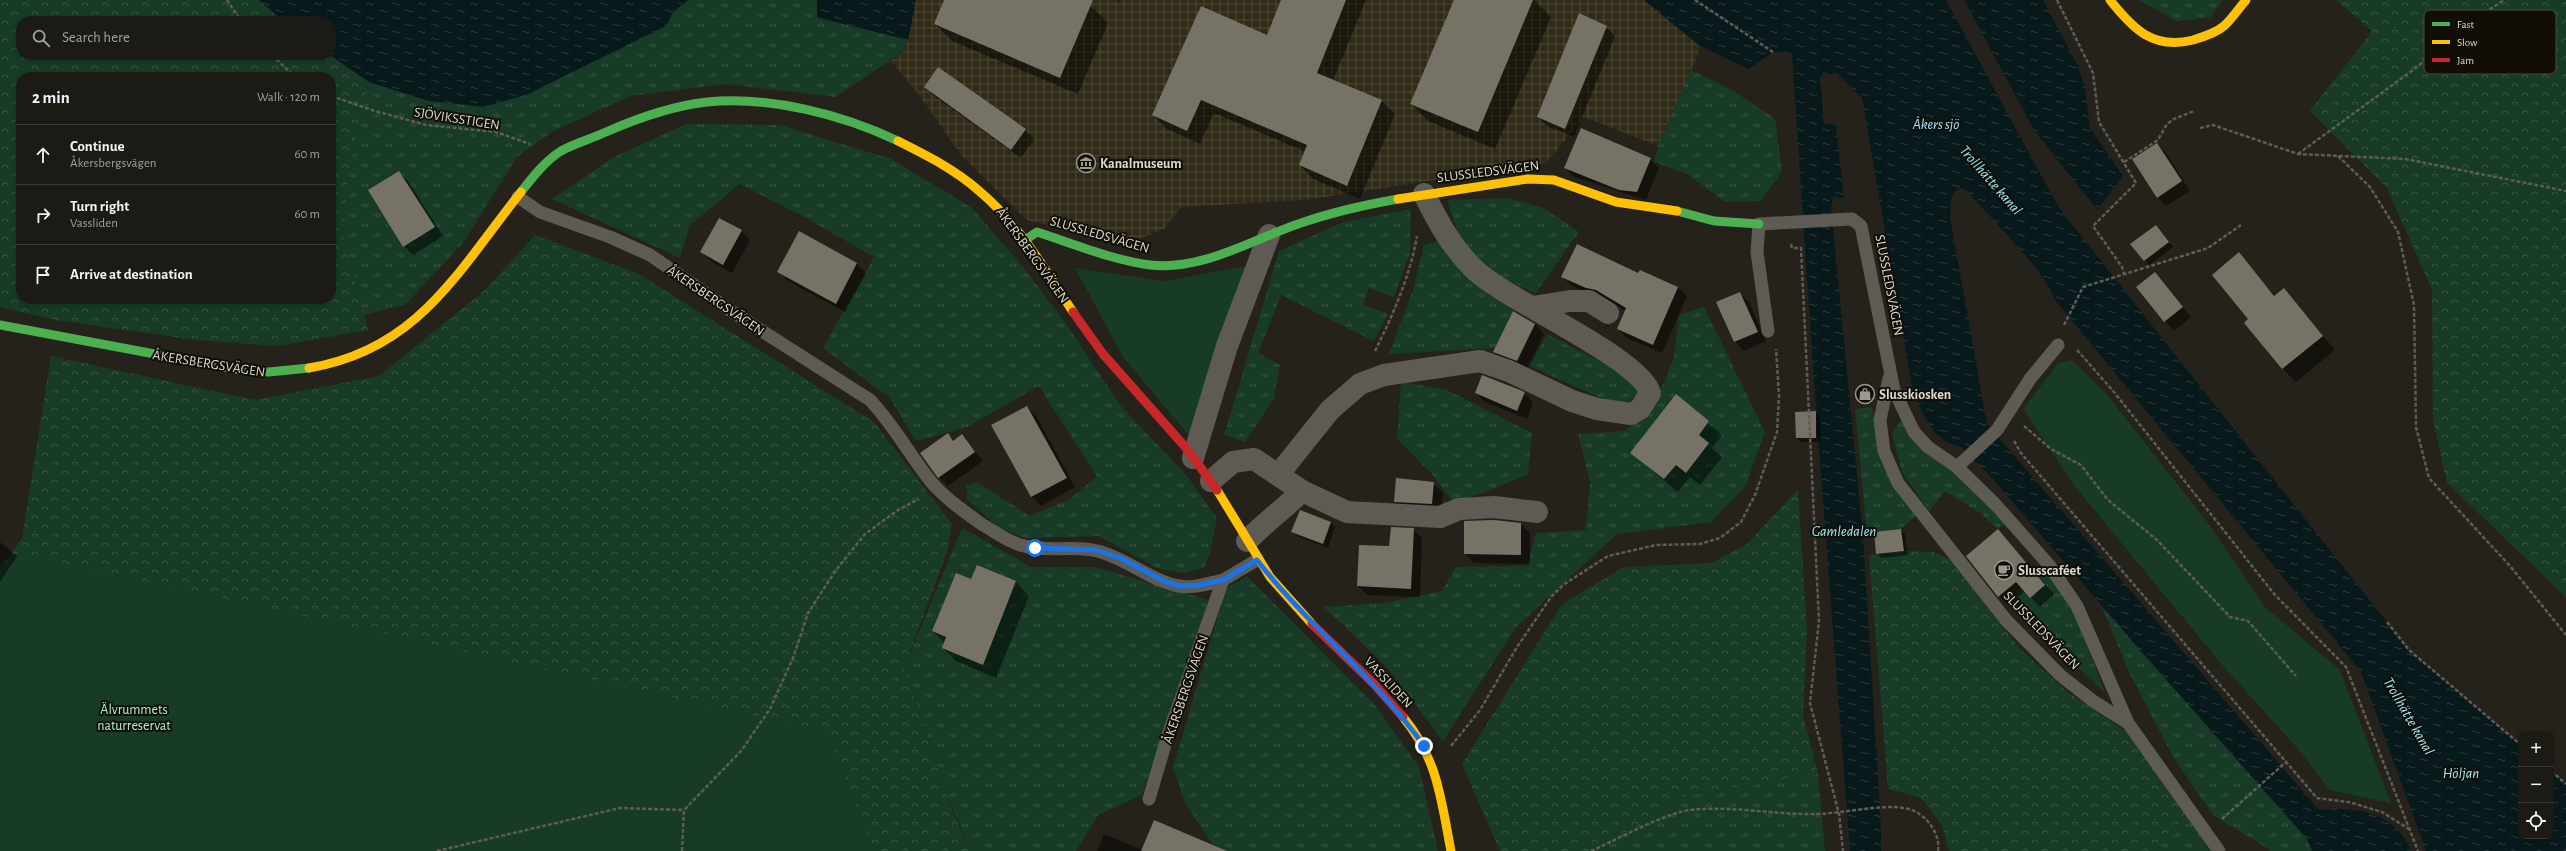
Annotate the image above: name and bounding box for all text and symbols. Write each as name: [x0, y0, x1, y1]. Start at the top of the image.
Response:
legend: [2424, 10, 2556, 74]
search box: [16, 16, 336, 60]
text: Fast: [2457, 19, 2475, 30]
icon: search: [30, 27, 52, 49]
text: Search here: [62, 30, 130, 45]
text: Slow: [2457, 37, 2478, 48]
text: Jam: [2457, 55, 2474, 66]
text: 2 min: [32, 89, 70, 106]
text: Walk · 120 m: [257, 91, 320, 104]
street label: SJÖVIKSSTIGEN: [413, 102, 501, 133]
water label: Åkers sjö: [1912, 116, 1959, 132]
text: Continue: [70, 139, 125, 154]
water label: Trollhätte kanal: [1957, 143, 2025, 218]
icon: ahead: [32, 144, 54, 166]
text: 60 m: [294, 148, 320, 161]
museum icon: Kanalmuseum: [1075, 152, 1097, 174]
text: Åkersbergsvägen: [70, 157, 157, 170]
place label: Kanalmuseum: [1100, 157, 1182, 171]
street label: SLUSSLEDSVÄGEN: [1436, 157, 1540, 185]
text: Turn right: [70, 199, 129, 214]
icon: right: [32, 204, 54, 226]
street label: ÅKERSBERGSVÄGEN: [993, 204, 1073, 306]
text: 60 m: [294, 208, 320, 221]
street label: SLUSSLEDSVÄGEN: [1048, 212, 1152, 256]
text: Vassliden: [70, 217, 118, 230]
street label: SLUSSLEDSVÄGEN: [1872, 233, 1908, 337]
street label: ÅKERSBERGSVÄGEN: [664, 261, 768, 339]
icon: arrive: [32, 264, 54, 286]
text: Arrive at destination: [70, 267, 193, 282]
street label: ÅKERSBERGSVÄGEN: [151, 346, 267, 380]
shop icon: Slusskiosken: [1854, 383, 1876, 405]
place label: Slusskiosken: [1879, 388, 1951, 402]
water label: Gamledalen: [1812, 524, 1876, 539]
route start: [1026, 539, 1044, 557]
cafe icon: Slusscaféet: [1993, 559, 2015, 581]
place label: Slusscaféet: [2018, 564, 2081, 578]
street label: SLUSSLEDSVÄGEN: [2001, 587, 2083, 673]
street label: ÅKERSBERGSVÄGEN: [1159, 633, 1211, 745]
street label: VASSLIDEN: [1361, 655, 1415, 711]
water label: Trollhätte kanal: [2380, 675, 2437, 758]
park label: Älvrummets naturreservat: [97, 701, 171, 733]
map controls: [2518, 731, 2554, 839]
button: +: [2518, 731, 2554, 767]
route end: [1415, 737, 1433, 755]
water label: Höljan: [2443, 766, 2479, 781]
button: −: [2518, 767, 2554, 803]
button: locate: [2518, 803, 2554, 839]

